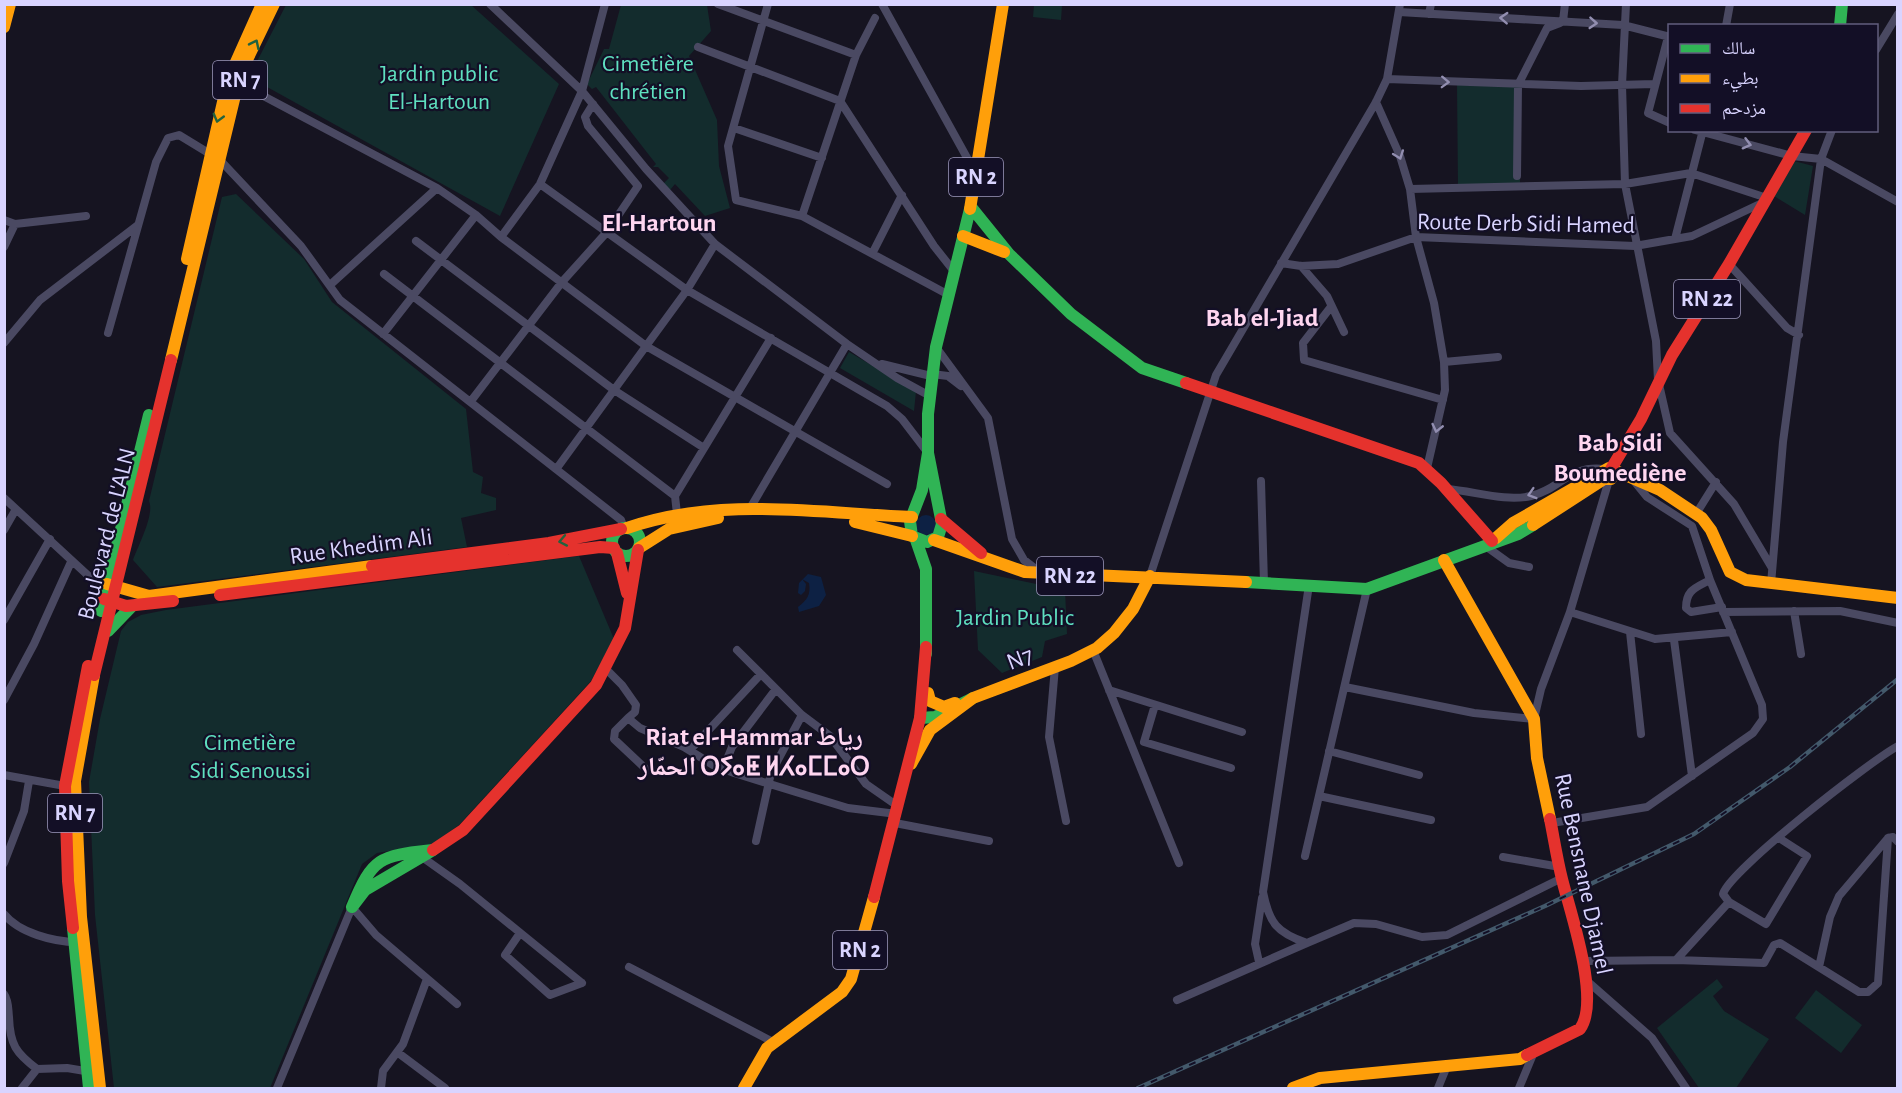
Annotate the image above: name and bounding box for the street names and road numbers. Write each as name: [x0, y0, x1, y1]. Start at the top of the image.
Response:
road number: RN 7: [213, 61, 267, 99]
road number: RN 2: [949, 158, 1003, 196]
street label: Route Derb Sidi Hamed: [1417, 210, 1635, 238]
road number: RN 22: [1674, 280, 1740, 318]
street label: Boulevard de L'ALN: [74, 446, 140, 622]
street label: Rue Khedim Ali: [288, 525, 434, 569]
road number: RN 22: [1037, 557, 1103, 595]
street label: N7: [1003, 643, 1037, 675]
street label: Rue Bensnane Djamel: [1550, 771, 1616, 977]
road number: RN 7: [48, 794, 102, 832]
road number: RN 2: [833, 931, 887, 969]

